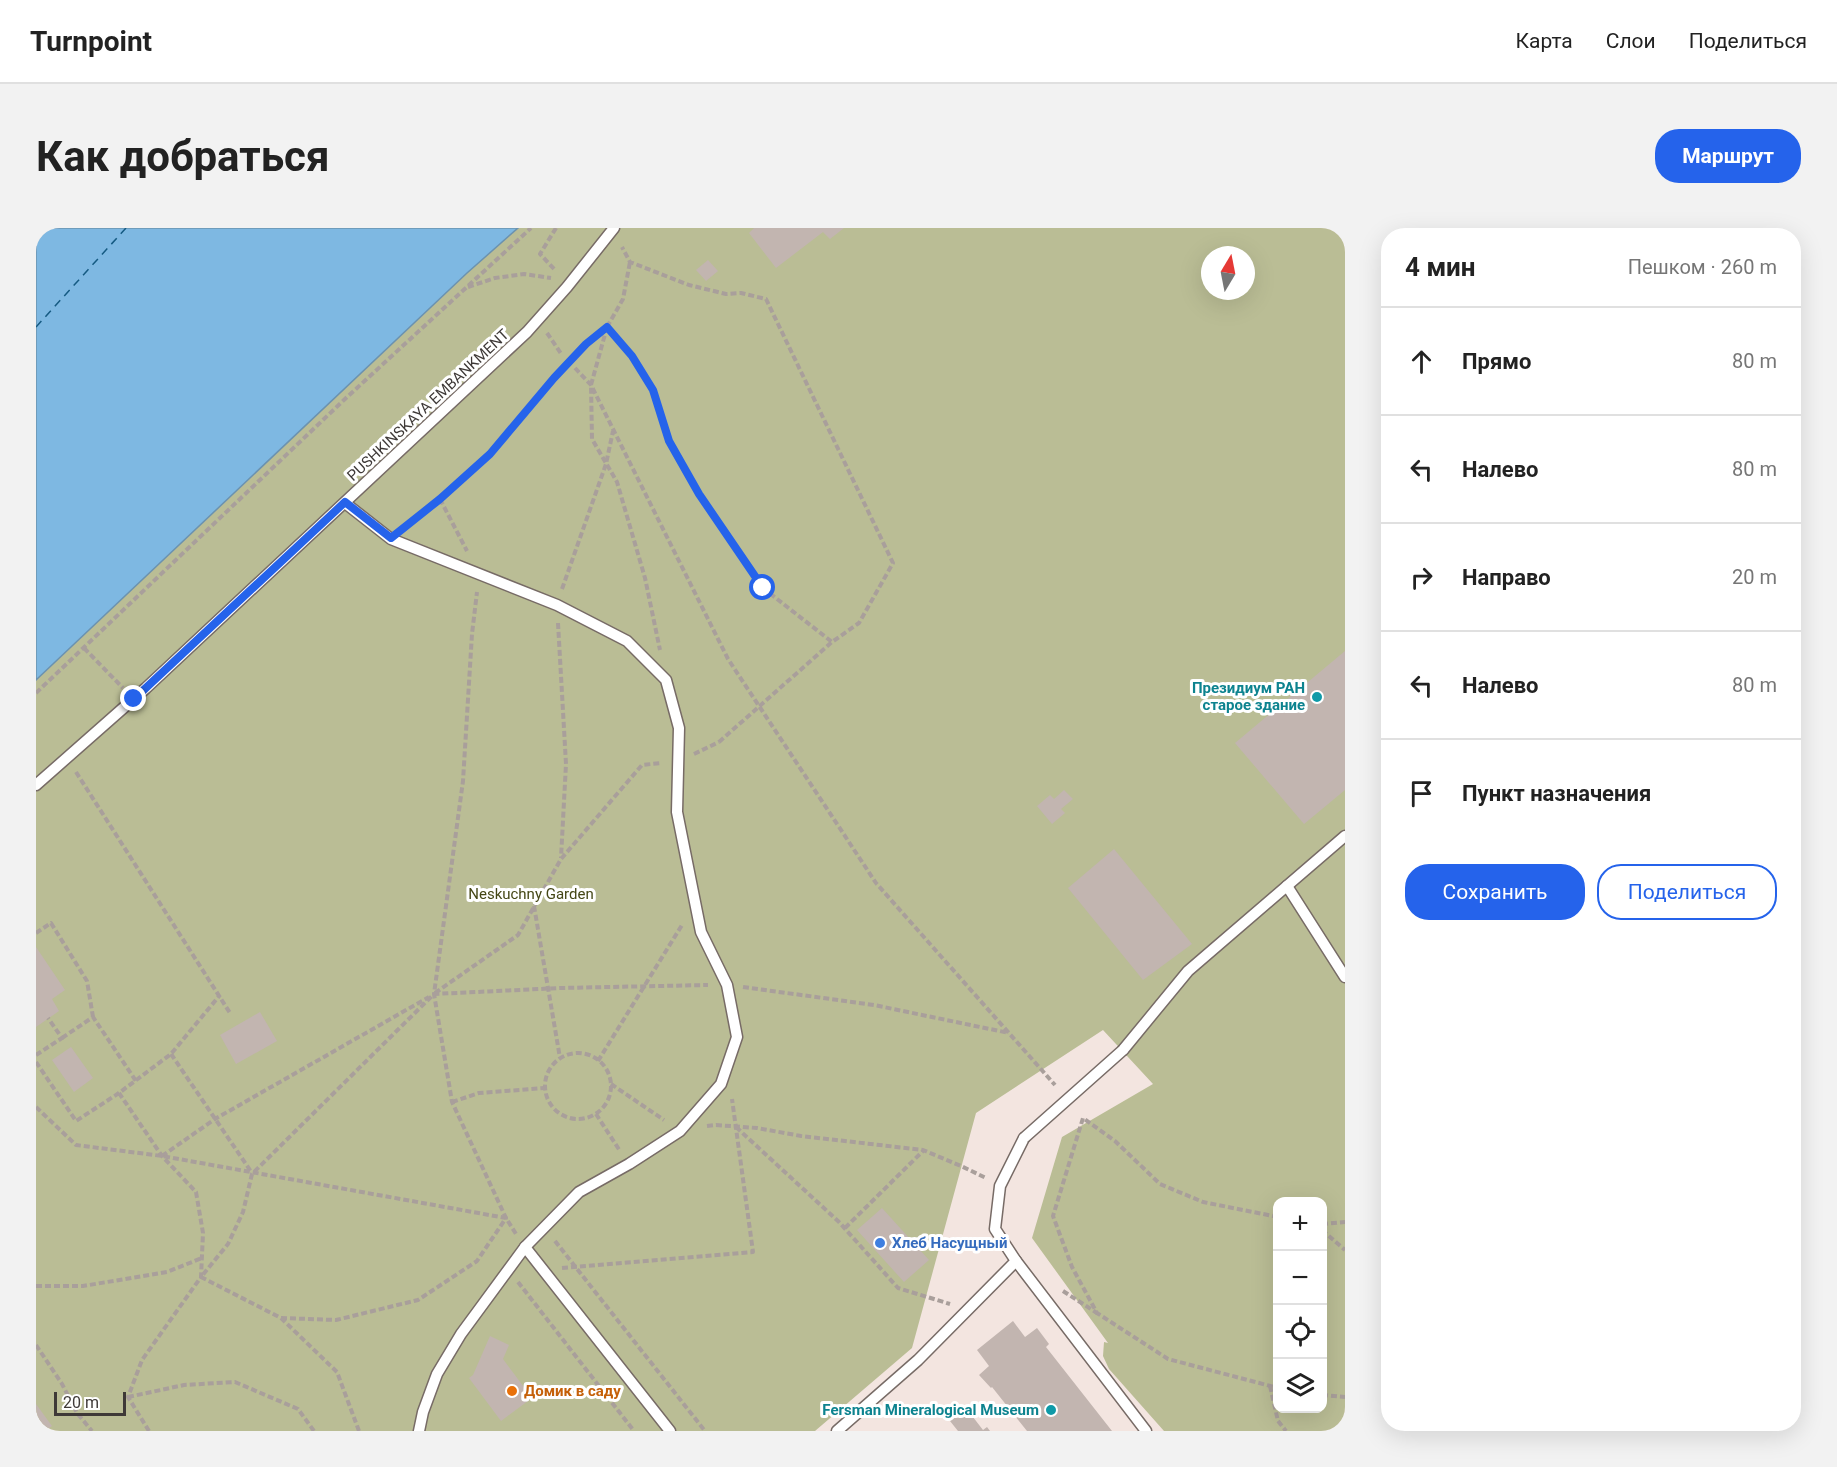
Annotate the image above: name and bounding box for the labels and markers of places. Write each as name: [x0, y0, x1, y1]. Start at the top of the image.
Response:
place label: Президиум РАН старое здание: [1192, 679, 1305, 714]
marker: Президиум РАН старое здание: [1310, 690, 1324, 704]
place label: Хлеб Насущный: [892, 1234, 1007, 1252]
marker: Хлеб Насущный: [873, 1236, 887, 1250]
place label: Домик в саду: [524, 1382, 621, 1400]
marker: Домик в саду: [505, 1384, 519, 1398]
place label: Fersman Mineralogical Museum: [822, 1401, 1039, 1419]
marker: Fersman Mineralogical Museum: [1044, 1403, 1058, 1417]

